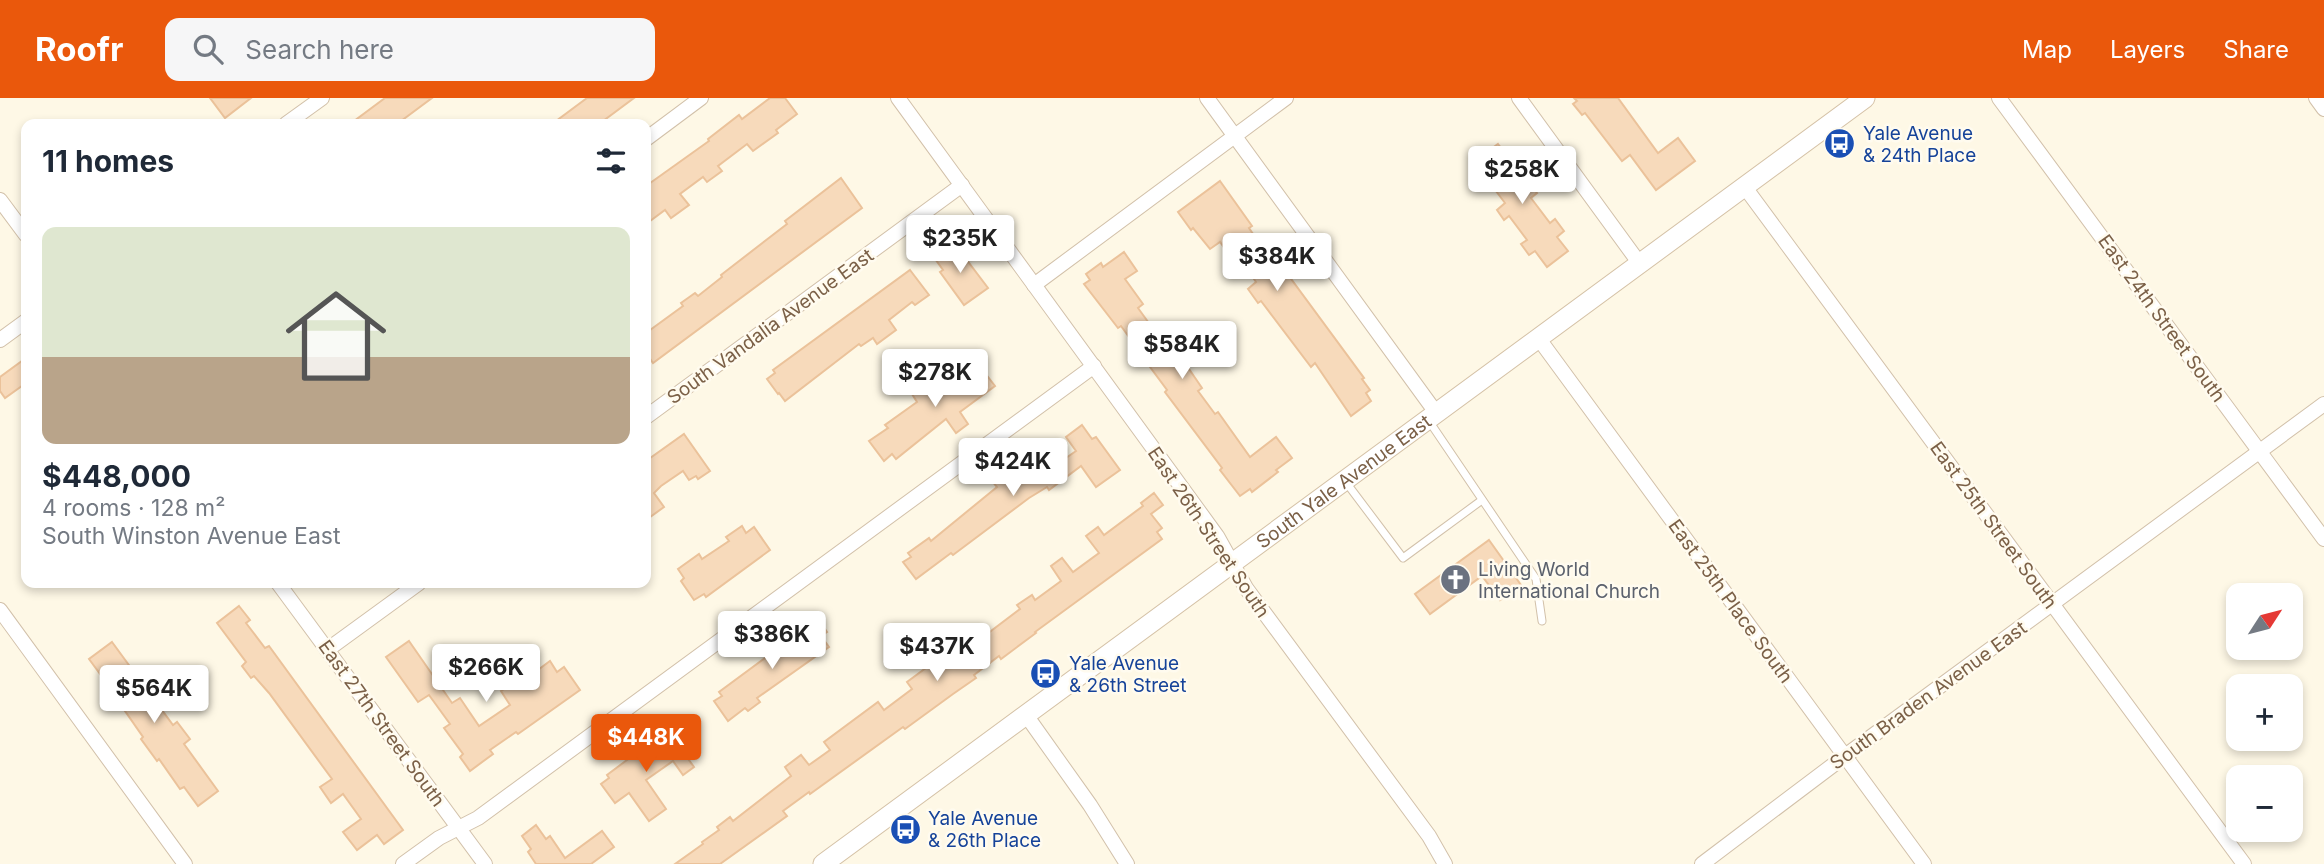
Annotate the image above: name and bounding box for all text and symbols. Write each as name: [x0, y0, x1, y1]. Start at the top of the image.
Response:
search box: [165, 18, 655, 81]
text: Roofr: [35, 29, 123, 69]
icon: search: [189, 30, 227, 68]
text: Search here: [245, 34, 394, 65]
text: Map: [2022, 35, 2072, 64]
text: Layers: [2110, 35, 2185, 64]
text: Share: [2223, 35, 2289, 64]
place label: Yale Avenue & 24th Place: [1863, 122, 1976, 167]
bus stop icon: Yale Avenue & 24th Place: [1823, 127, 1857, 161]
icon: filters: [592, 142, 630, 180]
text: 11 homes: [42, 143, 174, 179]
pin: $258K: [1473, 146, 1571, 206]
text: $258K: [1484, 155, 1560, 183]
pin: $235K: [911, 216, 1009, 275]
text: $235K: [922, 224, 998, 252]
street label: East 24th Street South: [2093, 230, 2230, 406]
pin: $384K: [1228, 234, 1326, 293]
text: $384K: [1239, 242, 1315, 270]
street label: South Vandalia Avenue East: [663, 244, 878, 409]
icon: home: [273, 273, 399, 399]
pin: $584K: [1133, 322, 1231, 381]
text: $584K: [1144, 330, 1220, 358]
pin: $278K: [886, 350, 984, 409]
text: $278K: [898, 358, 972, 386]
street label: South Yale Avenue East: [1252, 410, 1436, 554]
street label: East 25th Street South: [1925, 437, 2062, 613]
pin: $424K: [964, 438, 1062, 498]
street label: East 26th Street South: [1143, 442, 1274, 622]
text: $424K: [975, 447, 1051, 475]
text: $448,000: [42, 458, 191, 494]
text: 4 rooms · 128 m²: [42, 494, 225, 522]
street label: East 25th Place South: [1664, 515, 1798, 688]
text: South Winston Avenue East: [42, 522, 341, 550]
place label: Living World International Church: [1478, 558, 1660, 603]
church icon: Living World International Church: [1438, 563, 1472, 597]
north arrow: [2226, 583, 2303, 660]
map controls: [2226, 583, 2303, 842]
pin: $386K: [723, 612, 821, 671]
street label: South Braden Avenue East: [1825, 616, 2031, 775]
text: $386K: [734, 620, 810, 648]
pin: $437K: [888, 624, 986, 683]
text: $437K: [899, 632, 975, 660]
street label: East 27th Street South: [313, 636, 450, 811]
pin: $266K: [437, 644, 535, 704]
place label: Yale Avenue & 26th Street: [1069, 652, 1186, 697]
text: $266K: [448, 653, 524, 681]
bus stop icon: Yale Avenue & 26th Street: [1029, 657, 1063, 691]
pin: $564K: [105, 666, 203, 725]
text: $564K: [116, 674, 192, 702]
button: +: [2226, 674, 2303, 751]
pin: $448K: [597, 714, 695, 774]
text: $448K: [607, 723, 685, 751]
button: −: [2226, 765, 2303, 842]
place label: Yale Avenue & 26th Place: [928, 807, 1041, 852]
bus stop icon: Yale Avenue & 26th Place: [888, 812, 922, 846]

